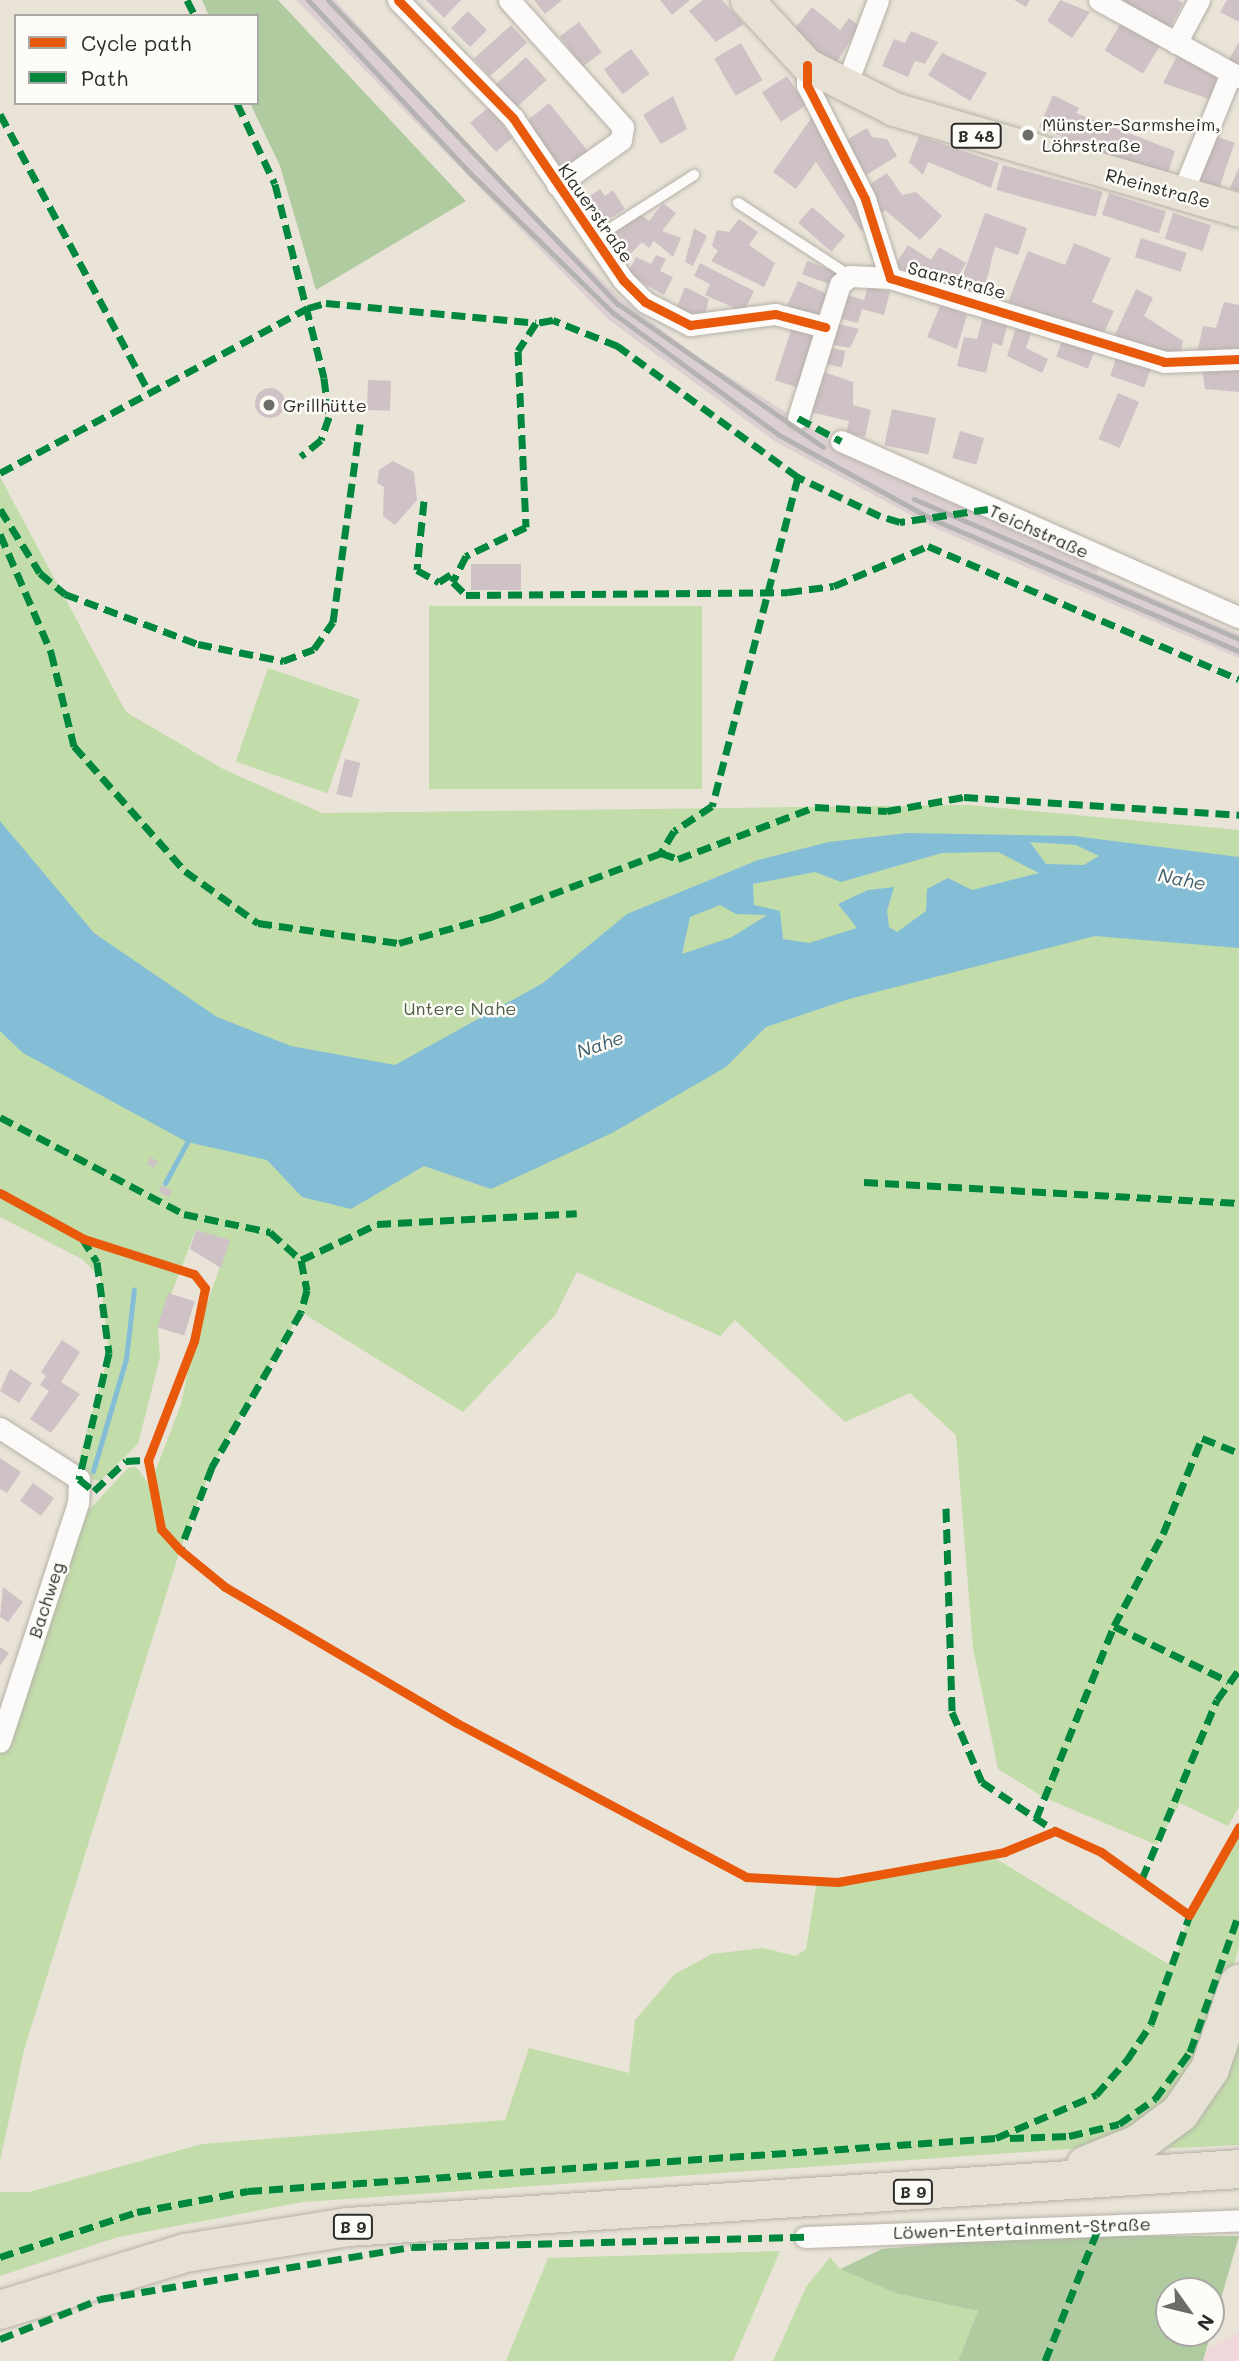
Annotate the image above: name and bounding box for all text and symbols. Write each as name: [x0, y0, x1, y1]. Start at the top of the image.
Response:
legend: [14, 14, 259, 105]
text: Cycle path: [81, 29, 191, 56]
text: Path: [81, 64, 128, 91]
place label: Münster-Sarmsheim, Löhrstraße: [1042, 114, 1221, 156]
road number: B 48: [950, 124, 1002, 148]
marker: Münster-Sarmsheim, Löhrstraße: [1020, 127, 1036, 143]
street label: Klauerstraße: [554, 159, 638, 267]
street label: Rheinstraße: [1103, 164, 1213, 212]
street label: Saarstraße: [905, 256, 1009, 304]
place label: Grillhütte: [283, 394, 367, 416]
marker: Grillhütte: [261, 397, 277, 413]
street label: Teichstraße: [986, 499, 1092, 563]
water label: Nahe: [1156, 863, 1208, 895]
park label: Untere Nahe: [404, 997, 516, 1019]
water label: Nahe: [573, 1025, 627, 1063]
street label: Bachweg: [24, 1559, 68, 1641]
road number: B 9: [892, 2180, 934, 2204]
street label: Löwen-Entertainment-Straße: [893, 2213, 1151, 2243]
road number: B 9: [332, 2214, 374, 2240]
north arrow: [1155, 2277, 1225, 2347]
text: N: [1192, 2310, 1221, 2336]

